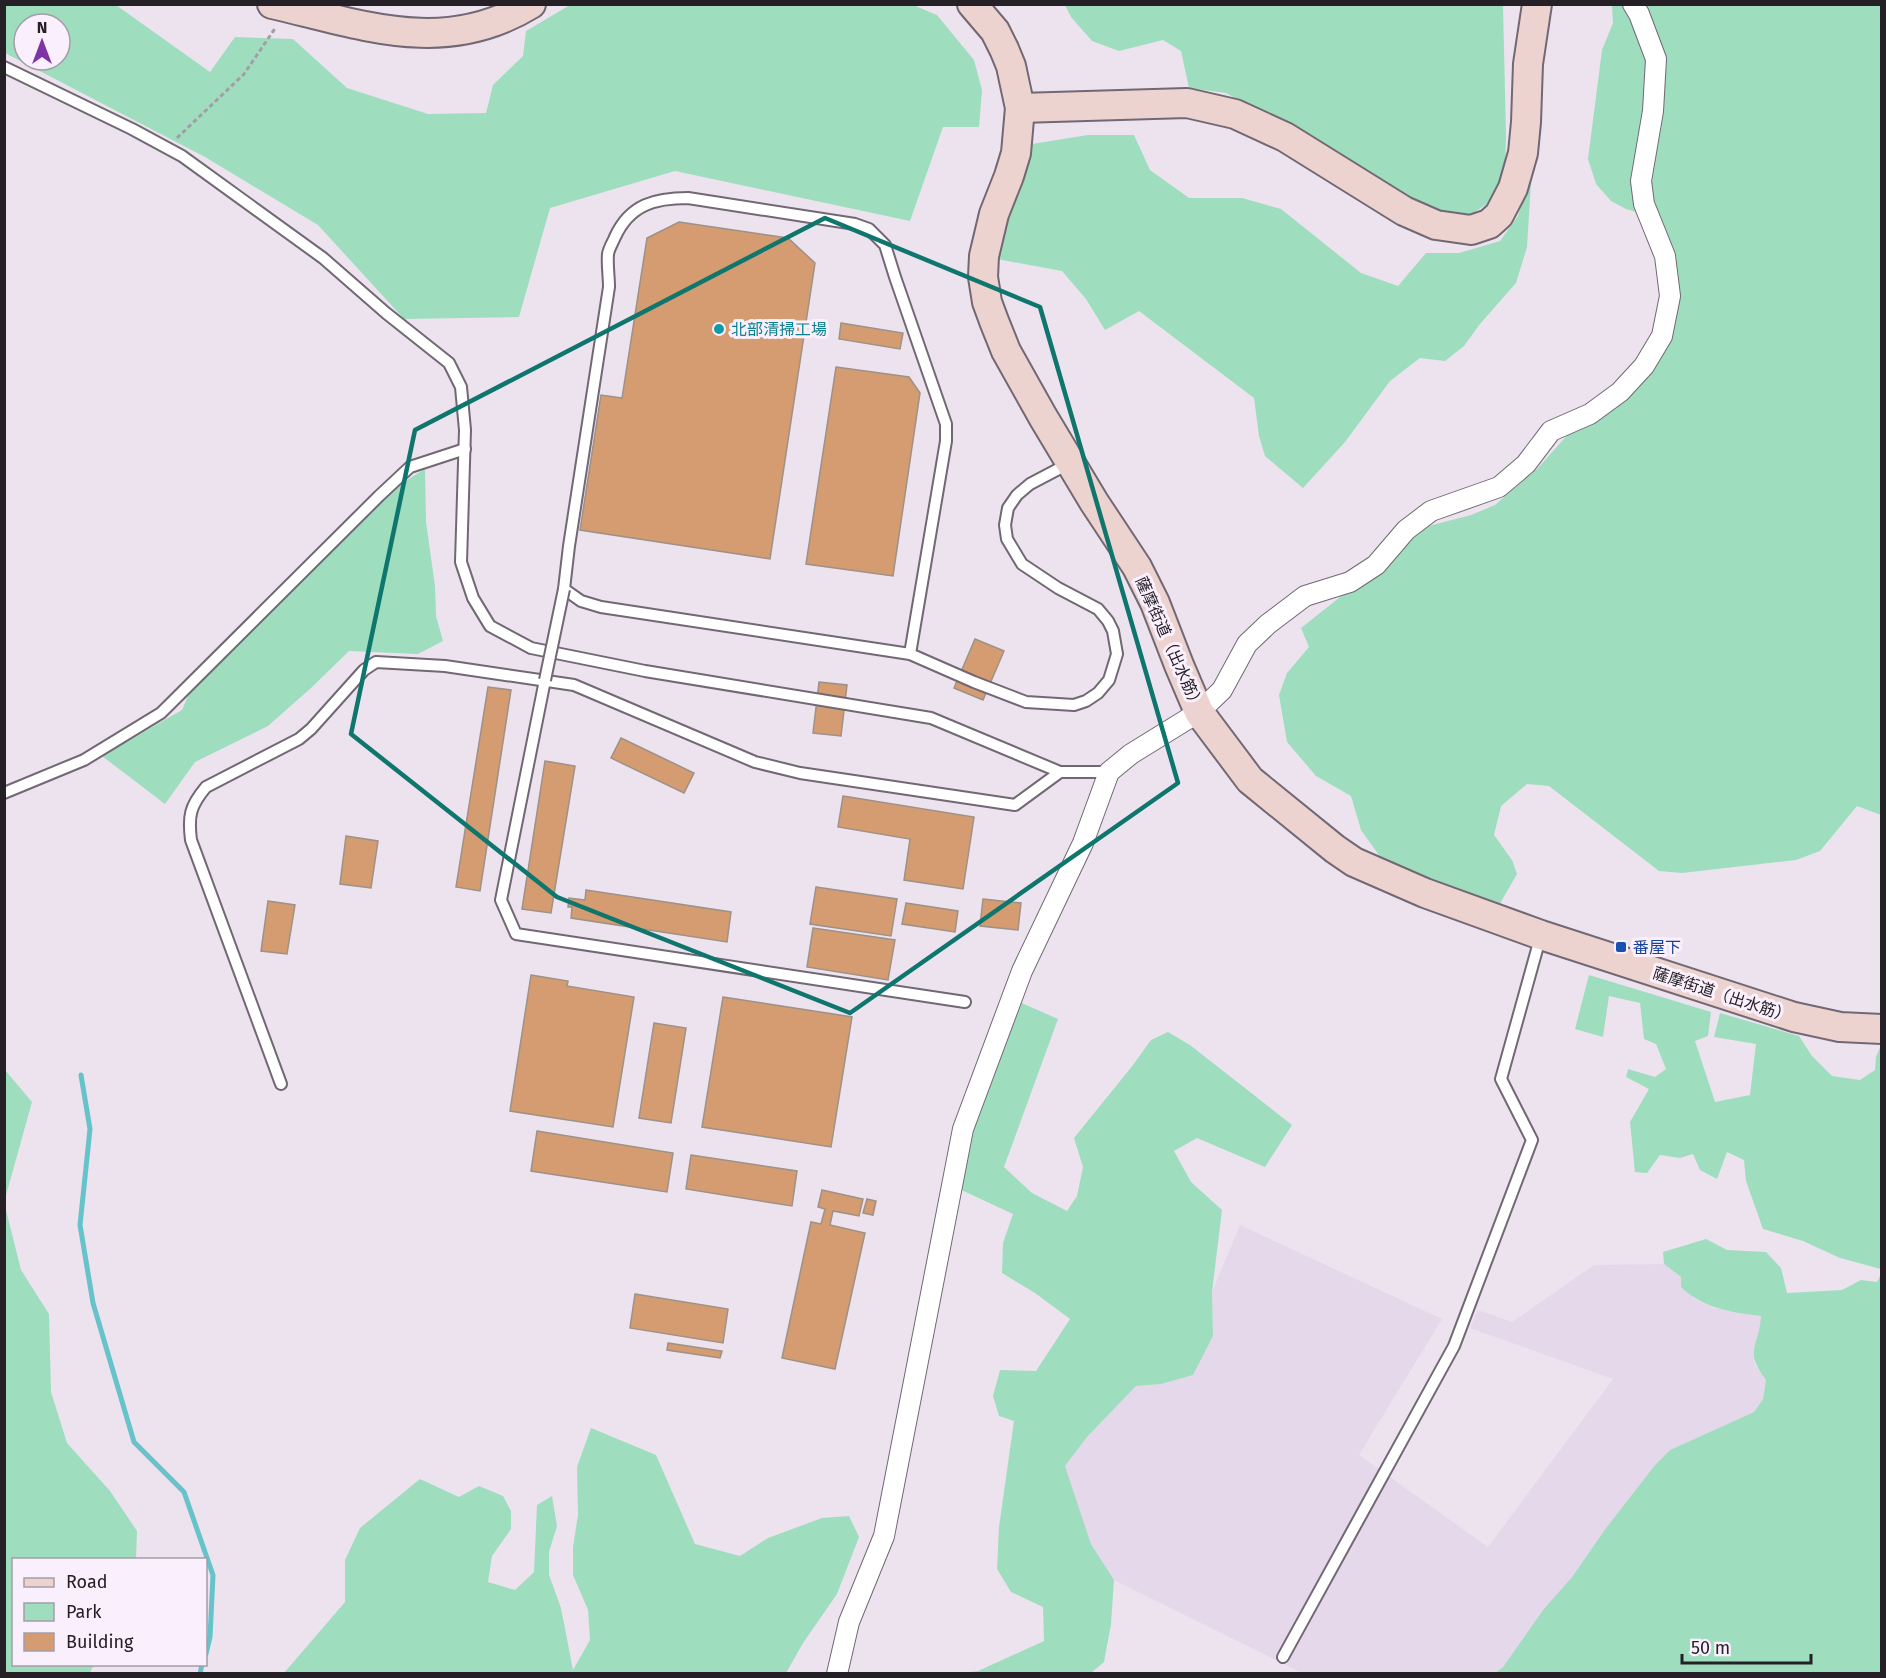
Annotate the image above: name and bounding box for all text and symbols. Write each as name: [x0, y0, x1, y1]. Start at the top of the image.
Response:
north arrow: [12, 12, 72, 72]
text: N: [37, 18, 47, 37]
place label: 北部清掃工場: [731, 320, 827, 339]
marker: 北部清掃工場: [712, 322, 726, 336]
street label: 薩摩街道（出水筋）: [1132, 574, 1208, 713]
place label: 番屋下: [1633, 938, 1681, 957]
marker: 番屋下: [1614, 940, 1628, 954]
street label: 薩摩街道（出水筋）: [1650, 963, 1793, 1026]
legend: [12, 1558, 207, 1666]
text: Road: [66, 1571, 108, 1593]
text: Park: [66, 1601, 102, 1623]
scale bar: [1682, 1627, 1811, 1665]
text: Building: [66, 1631, 134, 1653]
text: 50 m: [1691, 1637, 1730, 1659]

